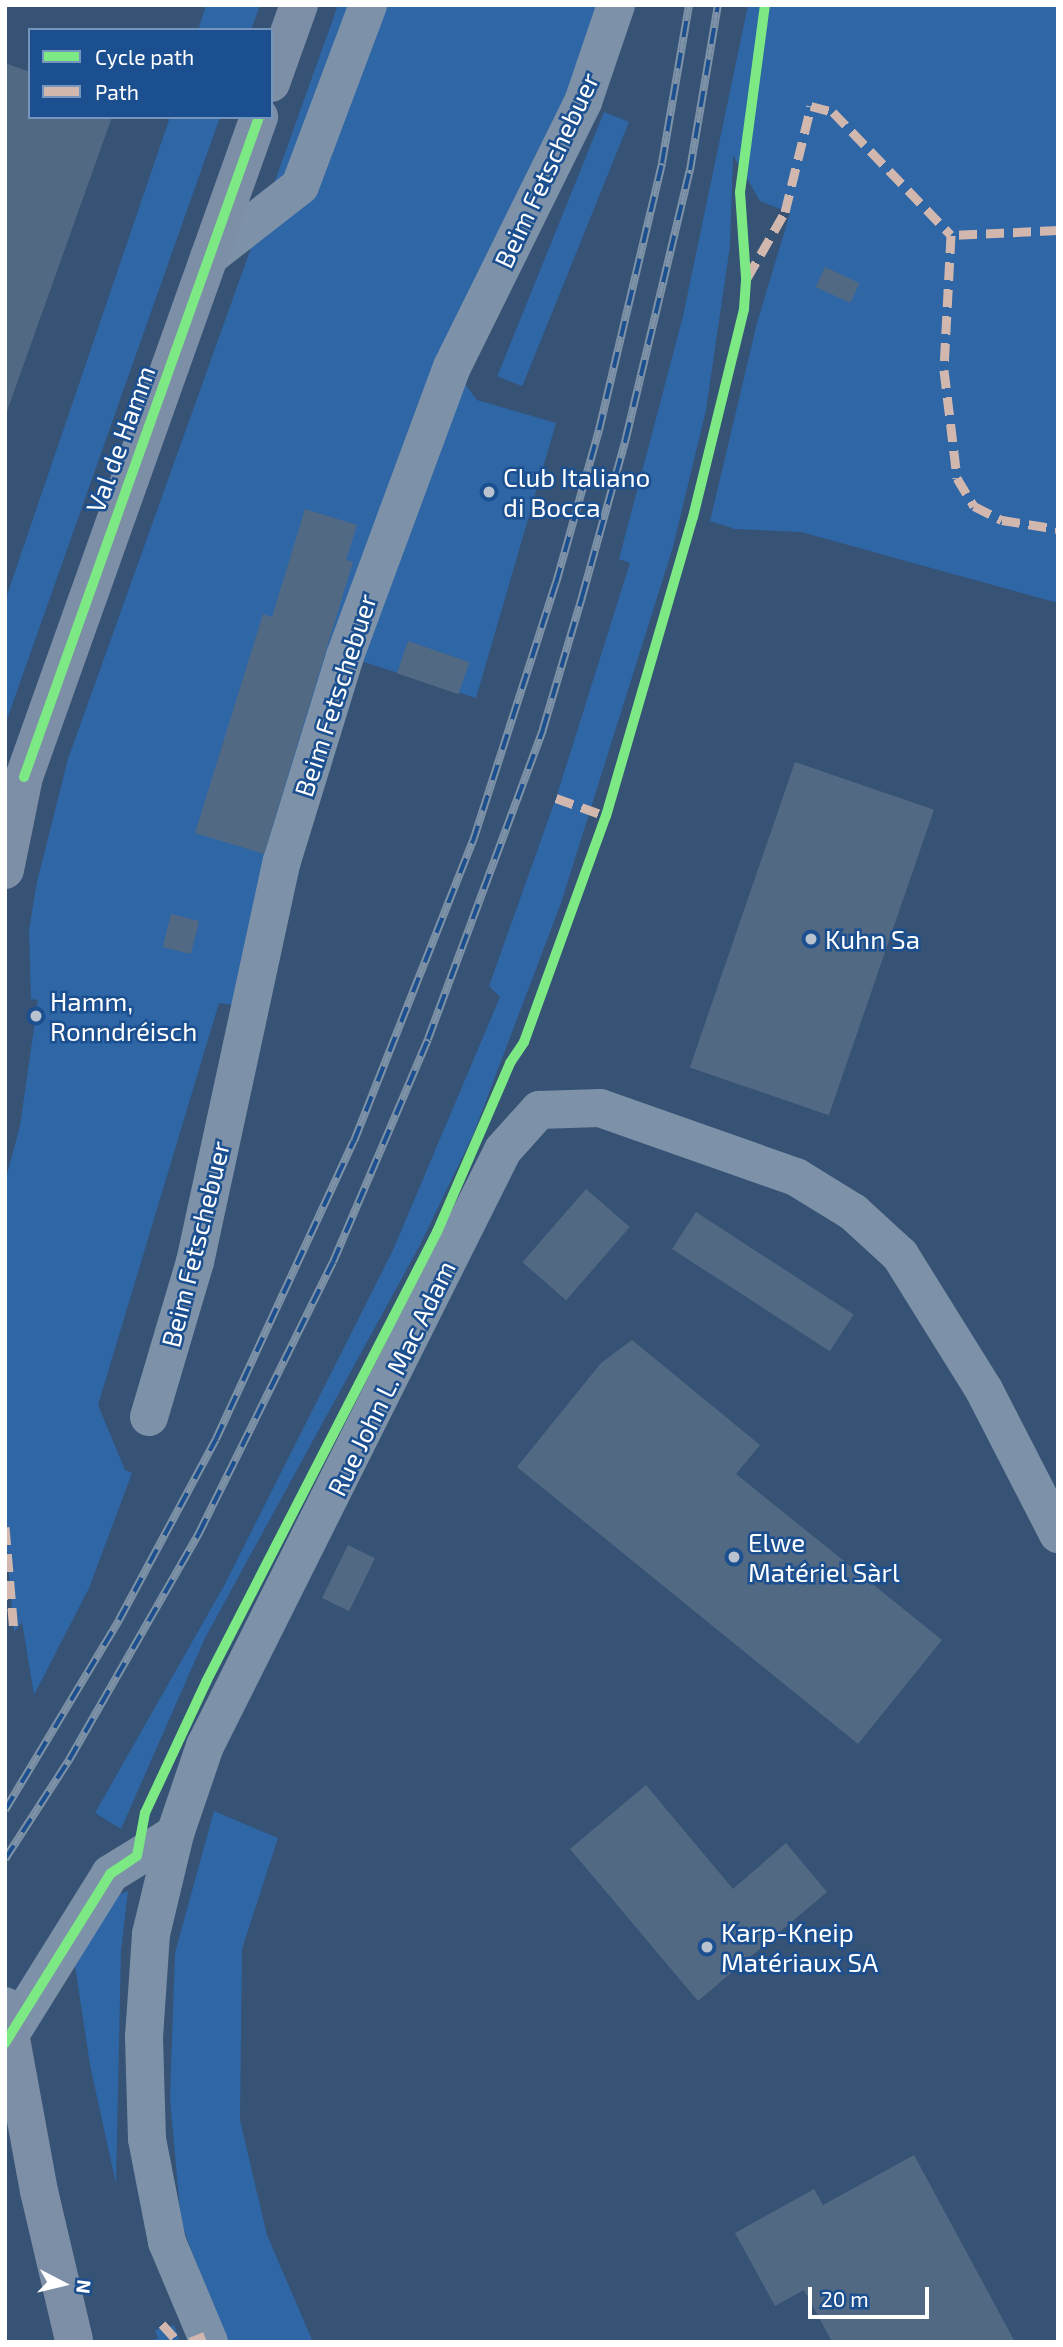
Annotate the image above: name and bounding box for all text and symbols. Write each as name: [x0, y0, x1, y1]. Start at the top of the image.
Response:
legend: [28, 28, 273, 119]
text: Cycle path: [95, 44, 194, 69]
street label: Beim Fetschebuer: [487, 68, 605, 272]
text: Path: [95, 79, 139, 104]
street label: Val de Hamm: [79, 361, 161, 517]
place label: Club Italiano di Bocca: [503, 461, 650, 522]
marker: Club Italiano di Bocca: [481, 484, 497, 500]
street label: Beim Fetschebuer: [287, 590, 383, 800]
place label: Kuhn Sa: [825, 923, 920, 955]
marker: Kuhn Sa: [803, 931, 819, 947]
place label: Hamm, Ronndréisch: [50, 985, 197, 1046]
marker: Hamm, Ronndréisch: [28, 1008, 44, 1024]
street label: Beim Fetschebuer: [154, 1138, 236, 1350]
street label: Rue John L. Mac Adam: [320, 1255, 462, 1501]
place label: Elwe Matériel Sàrl: [748, 1526, 900, 1588]
marker: Elwe Matériel Sàrl: [726, 1549, 742, 1565]
place label: Karp-Kneip Matériaux SA: [721, 1916, 878, 1978]
marker: Karp-Kneip Matériaux SA: [699, 1939, 715, 1955]
north arrow: [28, 2249, 98, 2319]
scale bar: [811, 2274, 932, 2318]
text: N: [72, 2278, 97, 2295]
text: 20 m: [821, 2286, 869, 2311]

